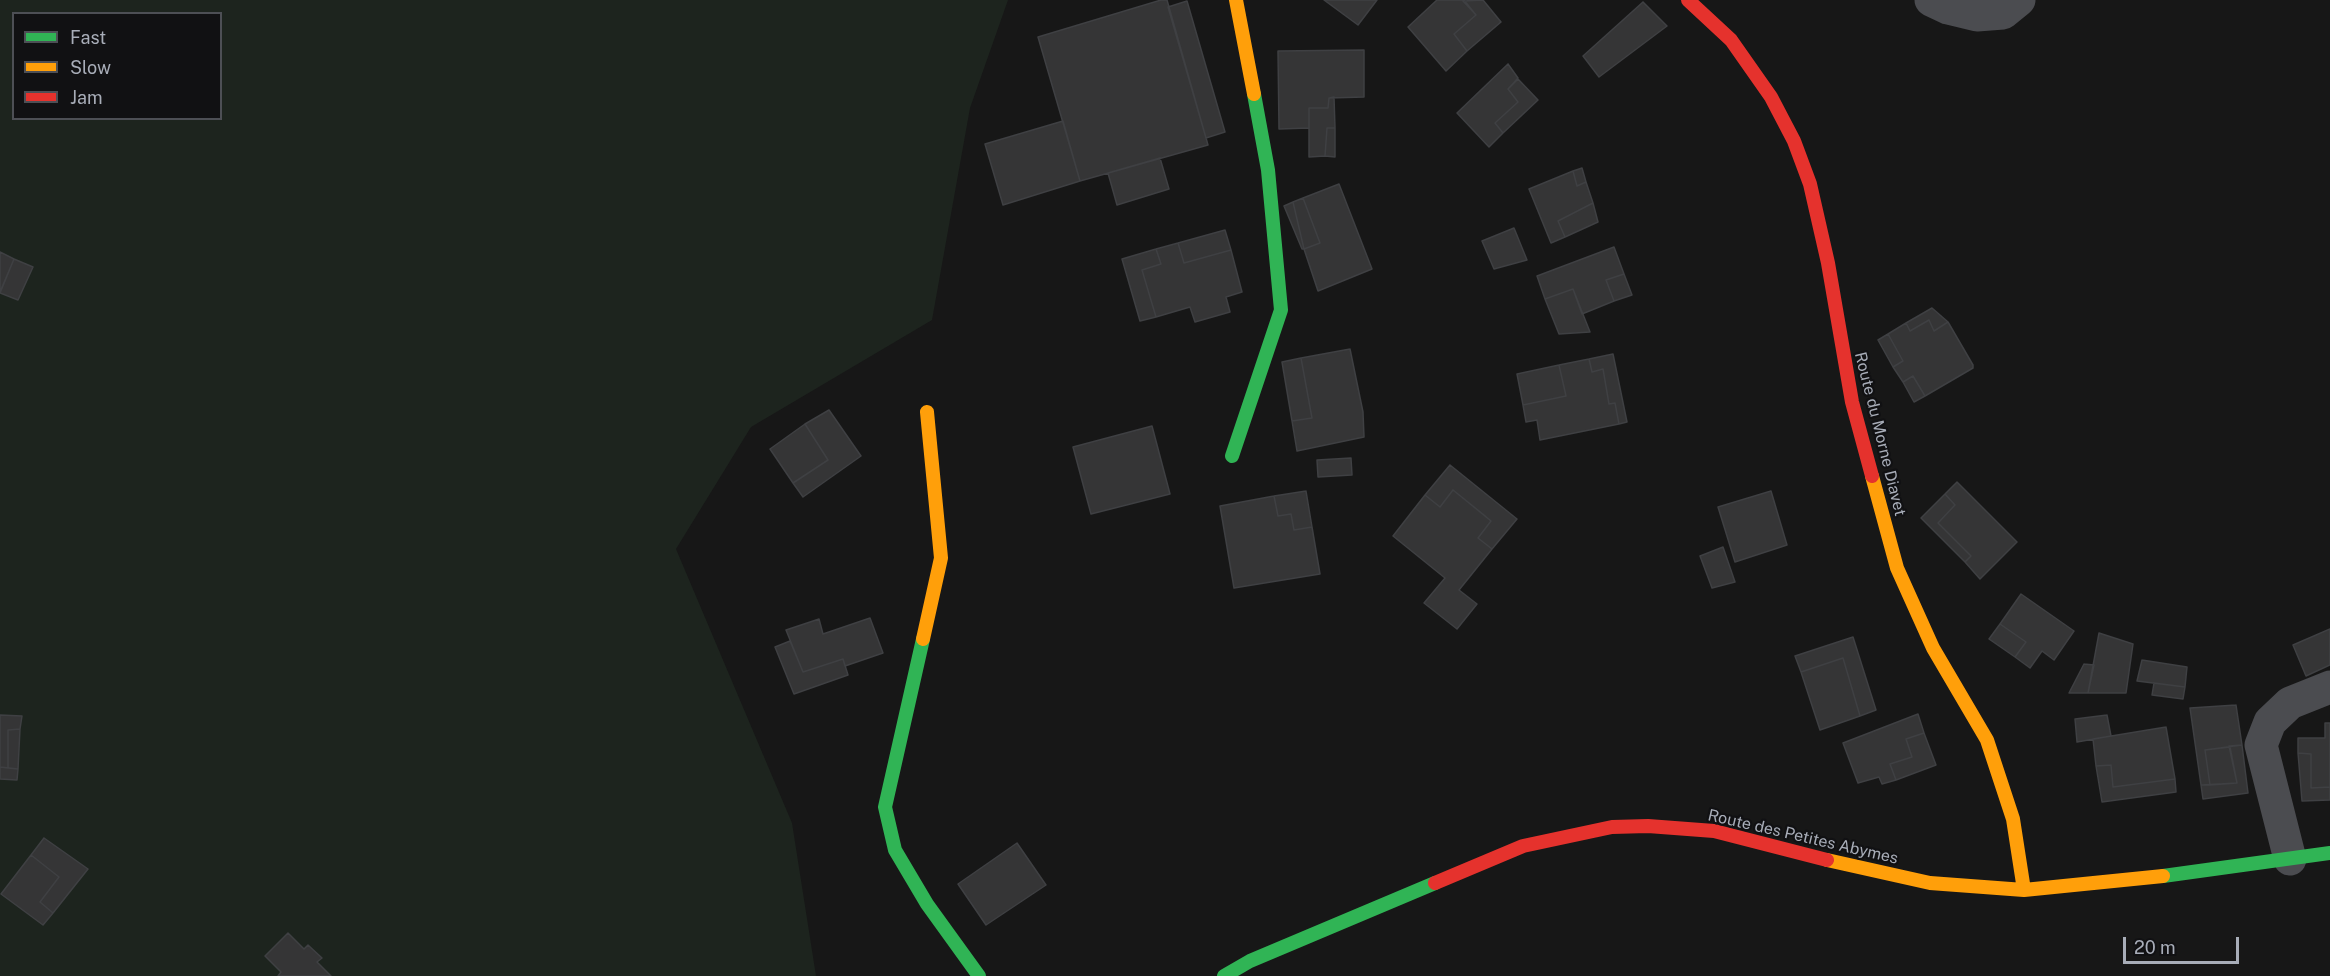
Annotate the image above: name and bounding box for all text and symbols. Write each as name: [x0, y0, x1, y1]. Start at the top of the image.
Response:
legend: [12, 12, 222, 120]
text: Fast: [70, 27, 106, 48]
text: Slow: [70, 57, 111, 78]
text: Jam: [70, 87, 103, 108]
street label: Route du Morne Diavet: [1850, 350, 1910, 518]
street label: Route des Petites Abymes: [1706, 806, 1900, 868]
scale bar: [2126, 925, 2242, 963]
text: 20 m: [2134, 937, 2176, 958]

